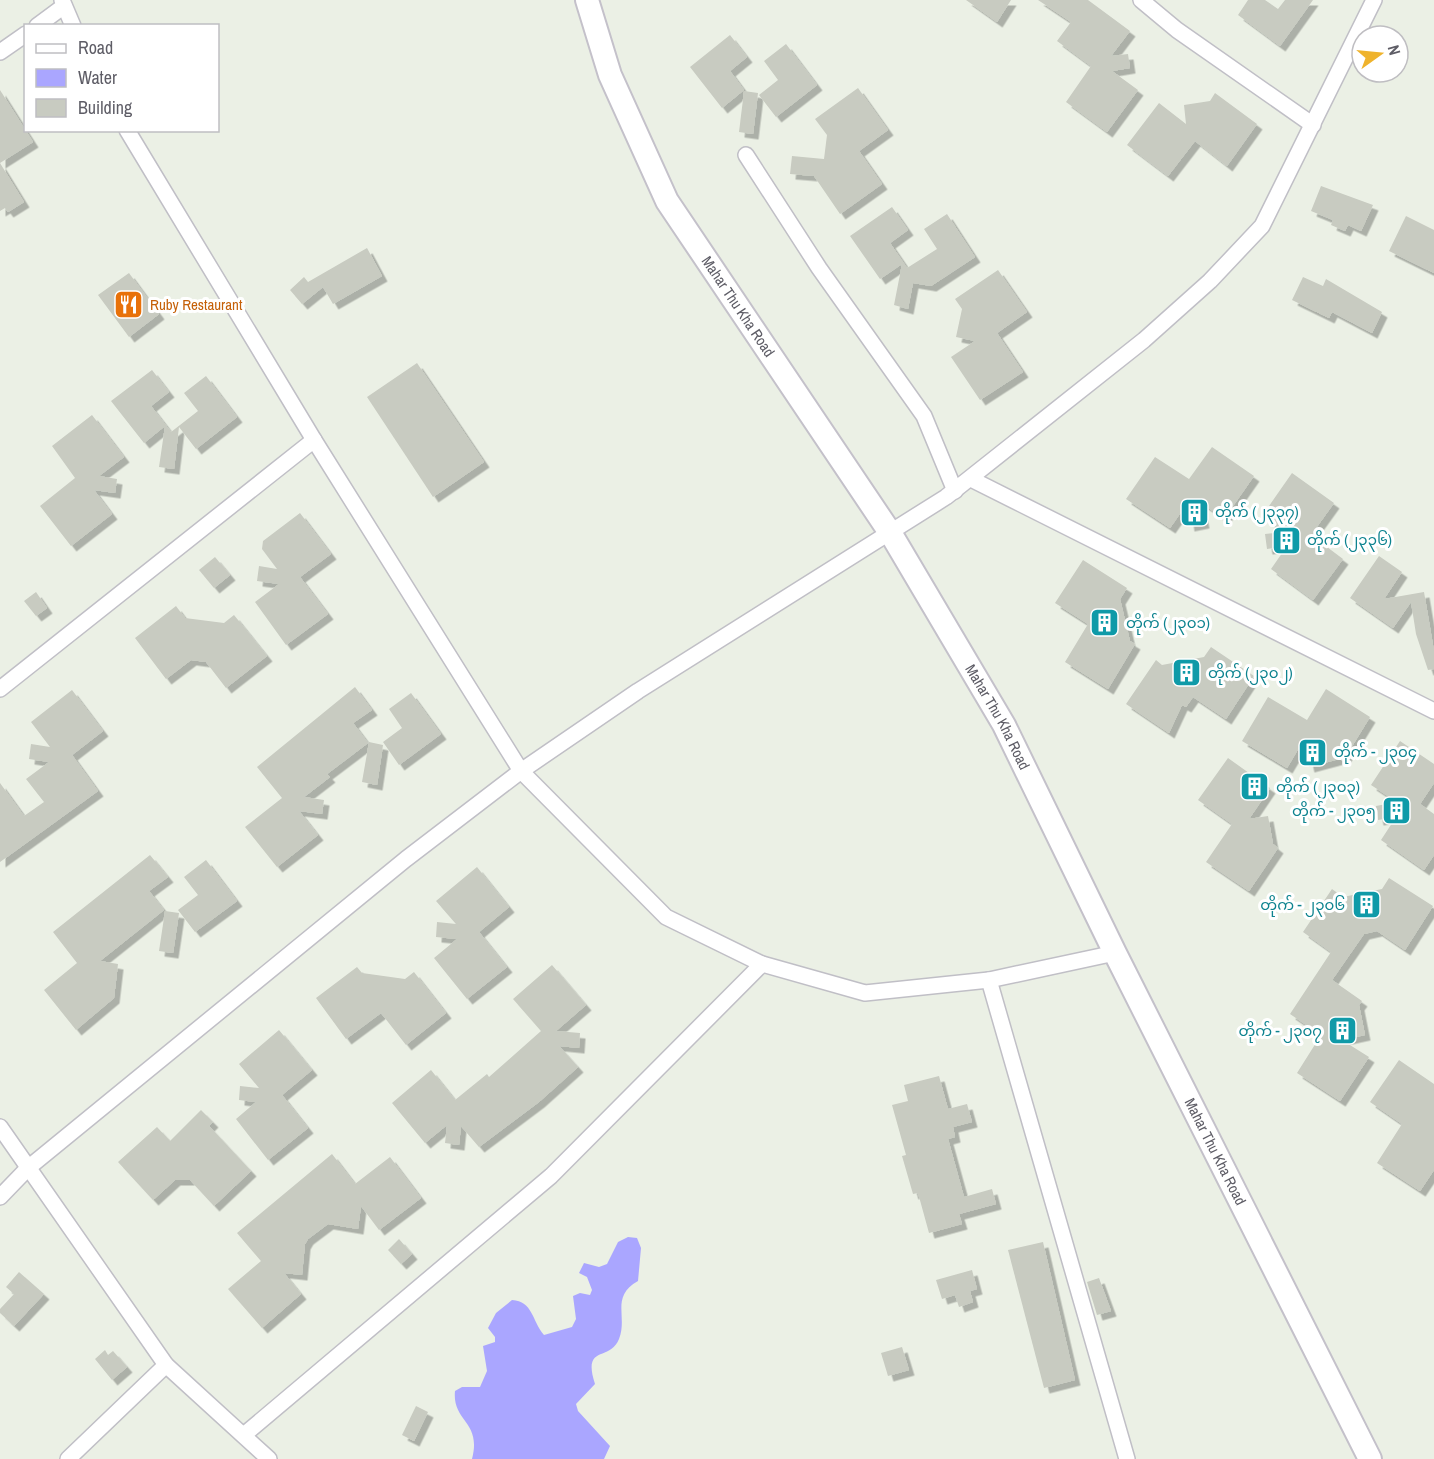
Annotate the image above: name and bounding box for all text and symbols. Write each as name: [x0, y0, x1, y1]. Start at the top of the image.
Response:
legend: [24, 24, 219, 132]
north arrow: [1350, 24, 1410, 84]
text: Road: [78, 35, 113, 60]
text: N: [1383, 43, 1406, 58]
text: Water: [78, 65, 117, 90]
text: Building: [78, 95, 133, 120]
street label: Mahar Thu Kha Road: [697, 252, 780, 361]
restaurant icon: Ruby Restaurant: [113, 289, 145, 321]
place label: Ruby Restaurant: [150, 294, 243, 315]
building icon: တိုက် (၂၃၃၇): [1178, 496, 1210, 528]
place label: တိုက် (၂၃၃၇): [1215, 501, 1299, 524]
building icon: တိုက် (၂၃၃၆): [1270, 524, 1302, 556]
place label: တိုက် (၂၃၃၆): [1307, 529, 1392, 552]
building icon: တိုက် (၂၃၀၁): [1089, 607, 1121, 639]
place label: တိုက် (၂၃၀၁): [1126, 612, 1210, 635]
building icon: တိုက် (၂၃၀၂): [1171, 657, 1203, 689]
street label: Mahar Thu Kha Road: [960, 660, 1035, 773]
place label: တိုက် (၂၃၀၂): [1208, 662, 1293, 685]
building icon: တိုက် - ၂၃၀၄: [1297, 736, 1329, 768]
place label: တိုက် - ၂၃၀၄: [1334, 741, 1417, 764]
building icon: တိုက် (၂၃၀၃): [1239, 771, 1271, 803]
place label: တိုက် (၂၃၀၃): [1276, 776, 1360, 799]
building icon: တိုက် - ၂၃၀၅: [1381, 795, 1413, 827]
place label: တိုက် - ၂၃၀၅: [1292, 800, 1376, 823]
building icon: တိုက် - ၂၃၀၆: [1350, 889, 1382, 921]
place label: တိုက် - ၂၃၀၆: [1260, 894, 1345, 917]
building icon: တိုက် - ၂၃၀၇: [1327, 1015, 1359, 1047]
place label: တိုက် - ၂၃၀၇: [1238, 1020, 1322, 1043]
street label: Mahar Thu Kha Road: [1180, 1094, 1251, 1209]

